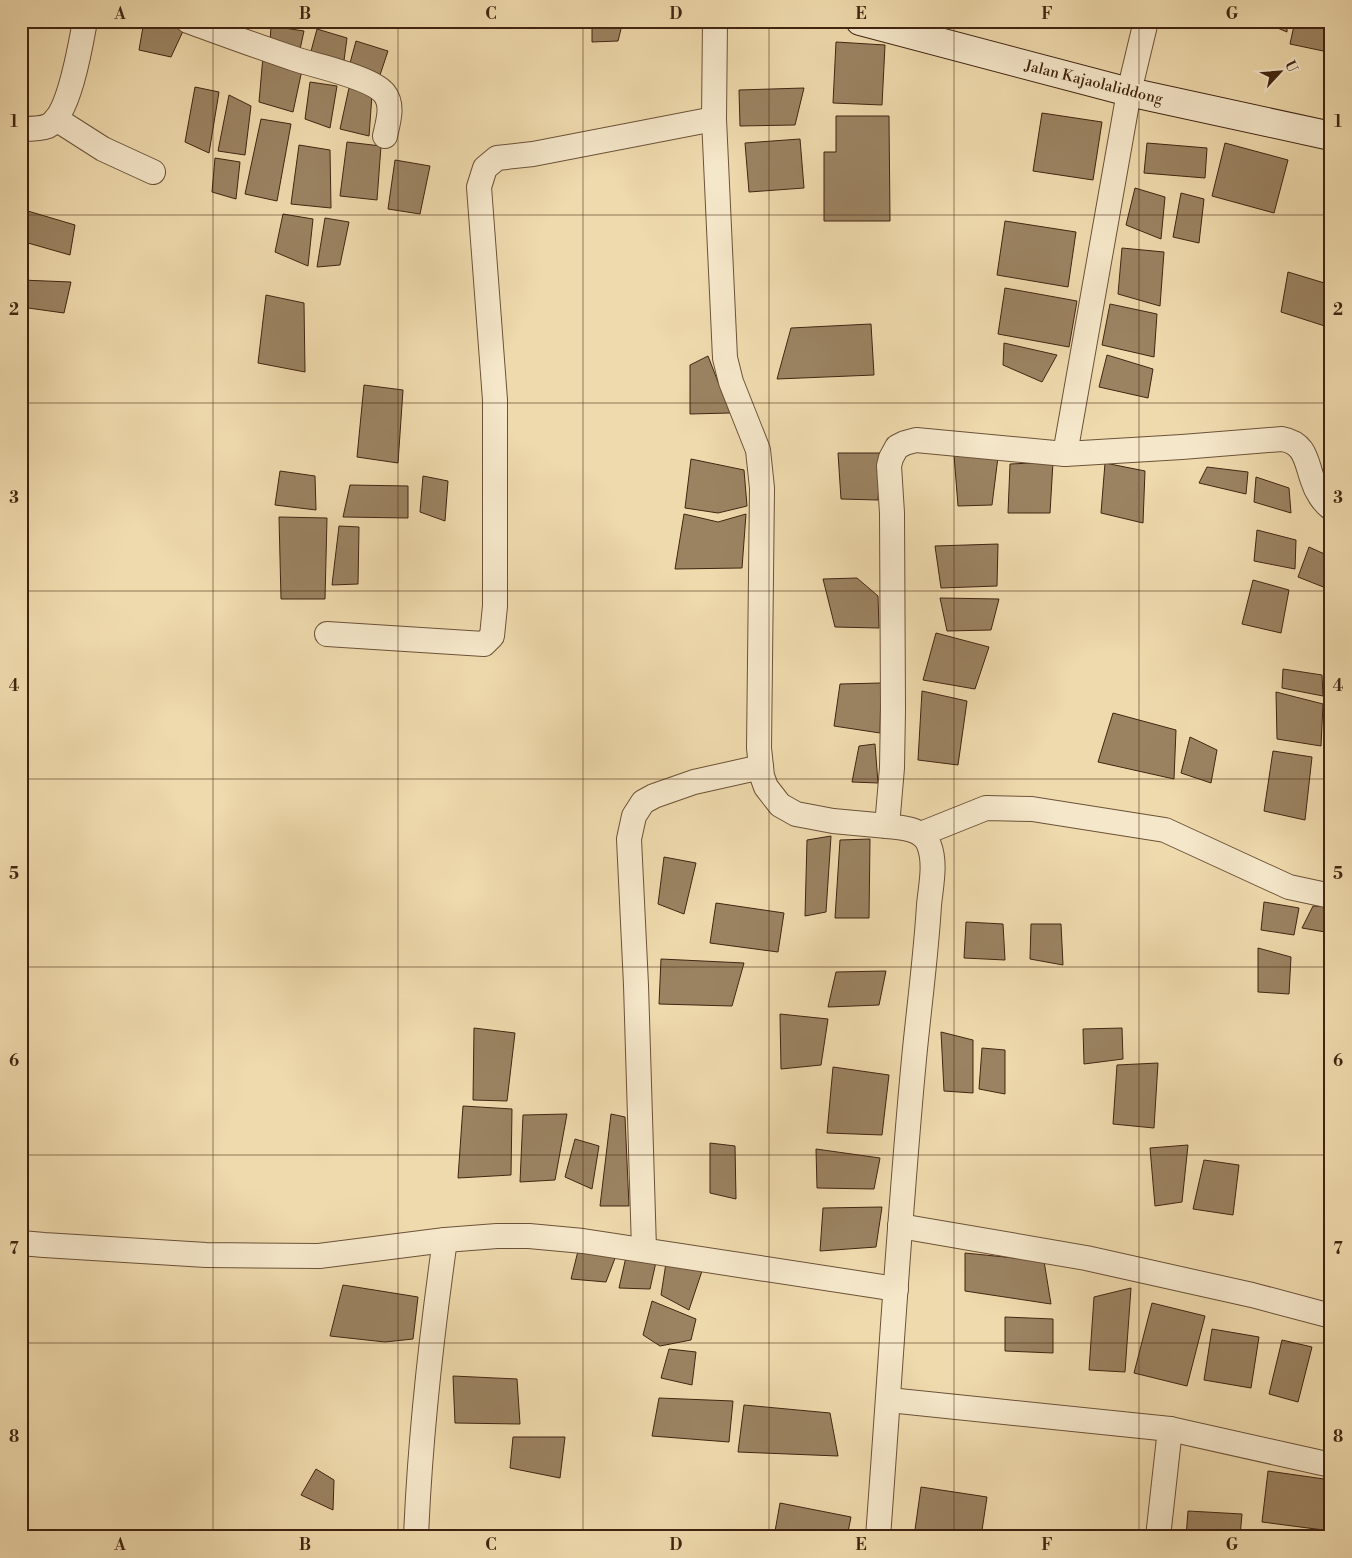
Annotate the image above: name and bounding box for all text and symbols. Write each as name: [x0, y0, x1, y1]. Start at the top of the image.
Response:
text: A: [113, 4, 126, 24]
text: B: [299, 4, 311, 24]
text: C: [485, 4, 497, 24]
text: D: [670, 4, 683, 24]
text: E: [855, 4, 867, 24]
text: F: [1041, 4, 1053, 24]
text: G: [1226, 4, 1239, 24]
north arrow: [1254, 48, 1304, 98]
street label: Jalan Kajaolaliddong: [1022, 56, 1165, 109]
text: U: [1280, 58, 1301, 76]
text: 1: [10, 112, 18, 132]
text: 1: [1334, 112, 1342, 132]
text: 2: [9, 300, 19, 320]
text: 2: [1333, 300, 1343, 320]
text: 3: [9, 488, 19, 508]
text: 3: [1333, 488, 1343, 508]
text: 4: [9, 676, 20, 696]
text: 4: [1333, 676, 1344, 696]
text: 5: [9, 864, 19, 884]
text: 5: [1333, 864, 1343, 884]
text: 6: [9, 1051, 19, 1071]
text: 6: [1333, 1051, 1343, 1071]
text: 7: [9, 1239, 19, 1259]
text: 7: [1333, 1239, 1343, 1259]
text: 8: [9, 1427, 19, 1447]
text: 8: [1333, 1427, 1343, 1447]
text: A: [113, 1535, 126, 1555]
text: B: [299, 1535, 311, 1555]
text: C: [485, 1535, 497, 1555]
text: D: [670, 1535, 683, 1555]
text: E: [855, 1535, 867, 1555]
text: F: [1041, 1535, 1053, 1555]
text: G: [1226, 1535, 1239, 1555]

